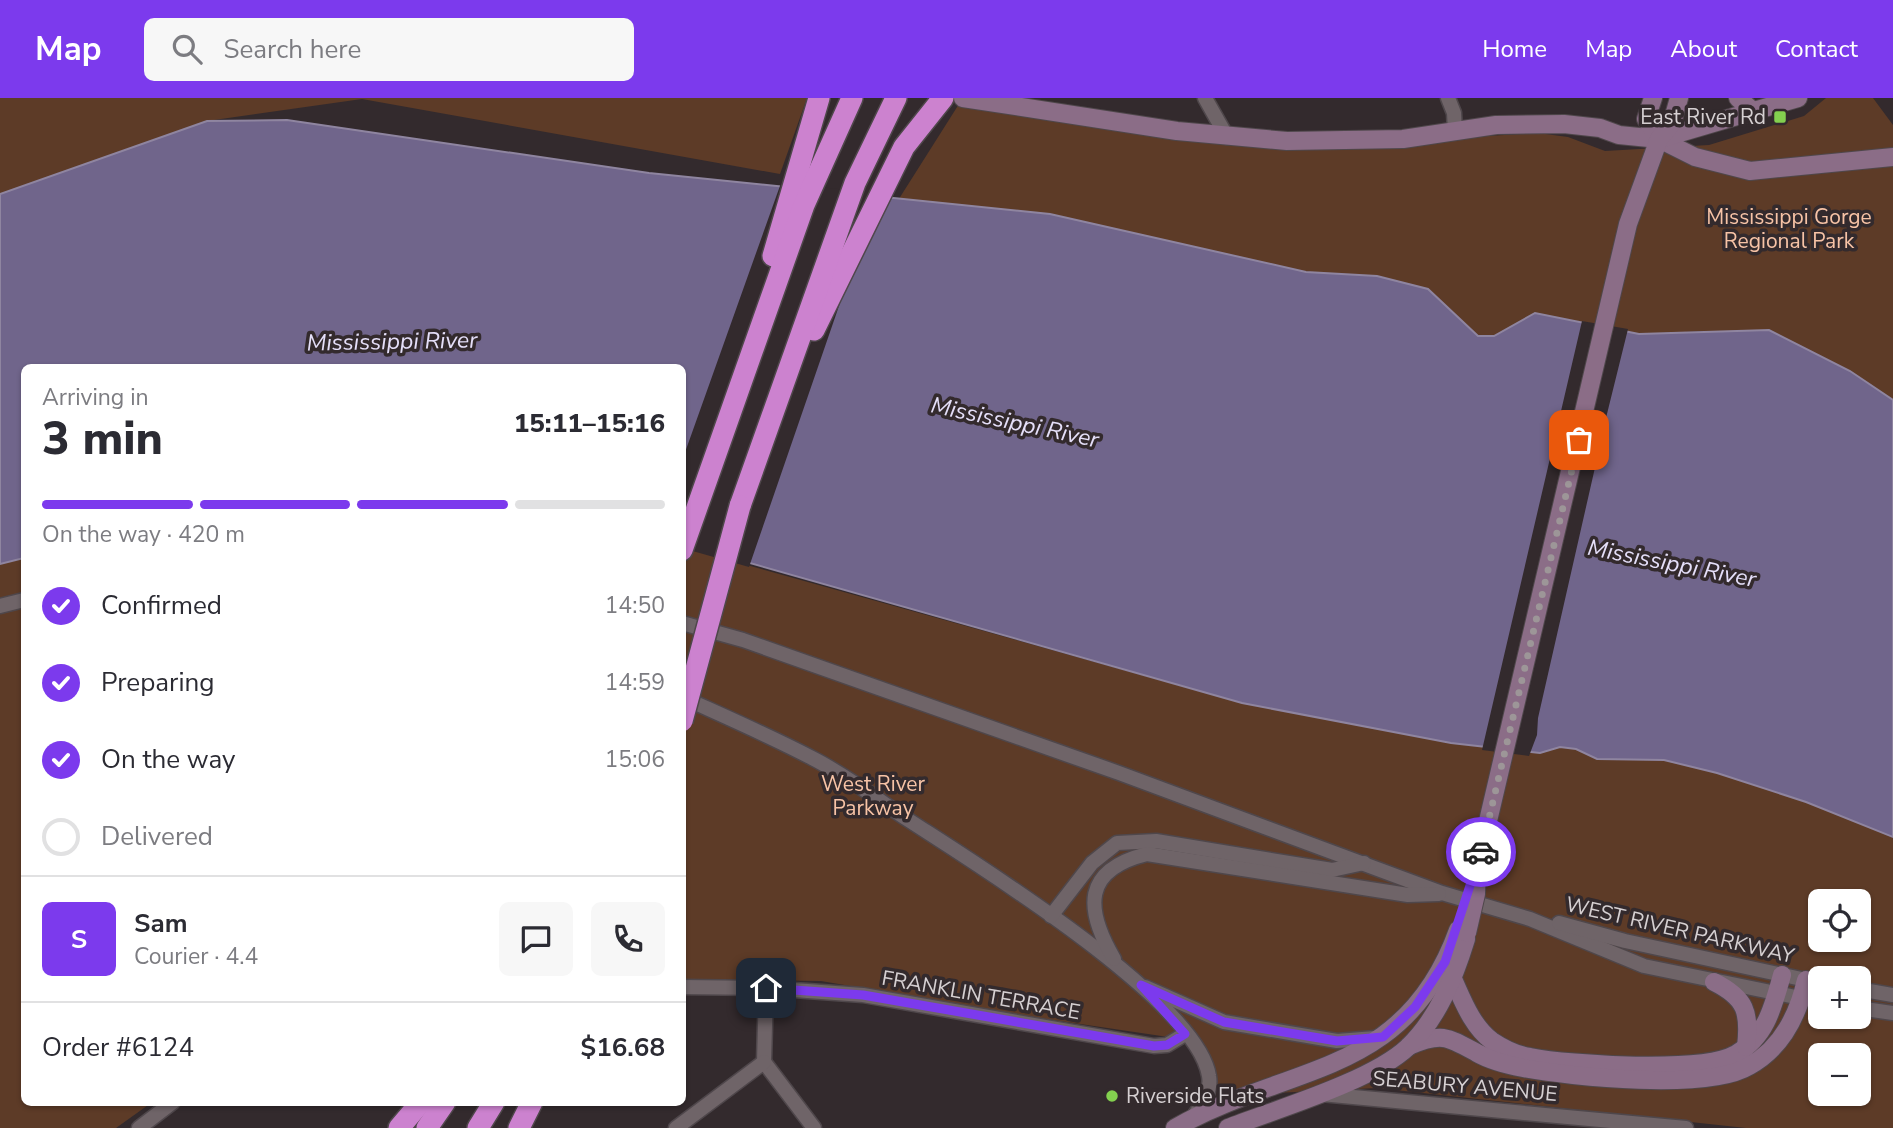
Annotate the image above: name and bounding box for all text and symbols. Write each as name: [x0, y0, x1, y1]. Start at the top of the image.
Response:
search box: [144, 18, 634, 81]
text: Map: [35, 27, 102, 72]
icon: search: [168, 30, 206, 68]
text: Search here: [224, 32, 361, 67]
text: Home: [1482, 33, 1547, 65]
text: Map: [1585, 33, 1632, 65]
text: About: [1670, 33, 1737, 65]
text: Contact: [1775, 33, 1858, 65]
place label: East River Rd: [1640, 103, 1766, 131]
marker: East River Rd: [1772, 109, 1788, 125]
park label: Mississippi Gorge Regional Park: [1706, 203, 1872, 255]
water label: Mississippi River: [306, 324, 478, 358]
text: Arriving in: [42, 382, 149, 413]
water label: Mississippi River: [928, 390, 1102, 456]
text: 15:11–15:16: [514, 406, 665, 441]
text: 3 min: [42, 407, 163, 470]
pin: [1549, 410, 1609, 470]
icon: bag: [1560, 421, 1598, 459]
text: On the way · 420 m: [42, 519, 245, 550]
water label: Mississippi River: [1585, 532, 1759, 595]
icon: check: [42, 587, 80, 625]
text: Confirmed: [101, 588, 222, 623]
text: 14:50: [605, 590, 665, 621]
icon: check: [42, 664, 80, 702]
text: Preparing: [101, 665, 214, 700]
text: 14:59: [605, 667, 665, 698]
icon: check: [42, 741, 80, 779]
text: On the way: [101, 742, 235, 777]
text: 15:06: [605, 744, 665, 775]
park label: West River Parkway: [821, 770, 926, 822]
courier: [1446, 817, 1516, 887]
text: Delivered: [101, 819, 213, 854]
icon: car: [1462, 833, 1500, 871]
map controls: [1808, 889, 1871, 1106]
button: locate: [1808, 889, 1871, 952]
street label: WEST RIVER PARKWAY: [1563, 890, 1798, 970]
button: chat: [499, 902, 573, 976]
button: phone: [591, 902, 665, 976]
text: Sam: [134, 906, 187, 941]
text: S: [71, 922, 87, 957]
text: Courier · 4.4: [134, 941, 258, 972]
pin: [736, 958, 796, 1018]
street label: FRANKLIN TERRACE: [880, 964, 1082, 1026]
button: +: [1808, 966, 1871, 1029]
icon: home: [747, 969, 785, 1007]
text: Order #6124: [42, 1030, 194, 1065]
text: $16.68: [581, 1030, 665, 1065]
button: −: [1808, 1043, 1871, 1106]
street label: SEABURY AVENUE: [1371, 1064, 1559, 1108]
place label: Riverside Flats: [1126, 1082, 1264, 1110]
marker: Riverside Flats: [1104, 1088, 1120, 1104]

